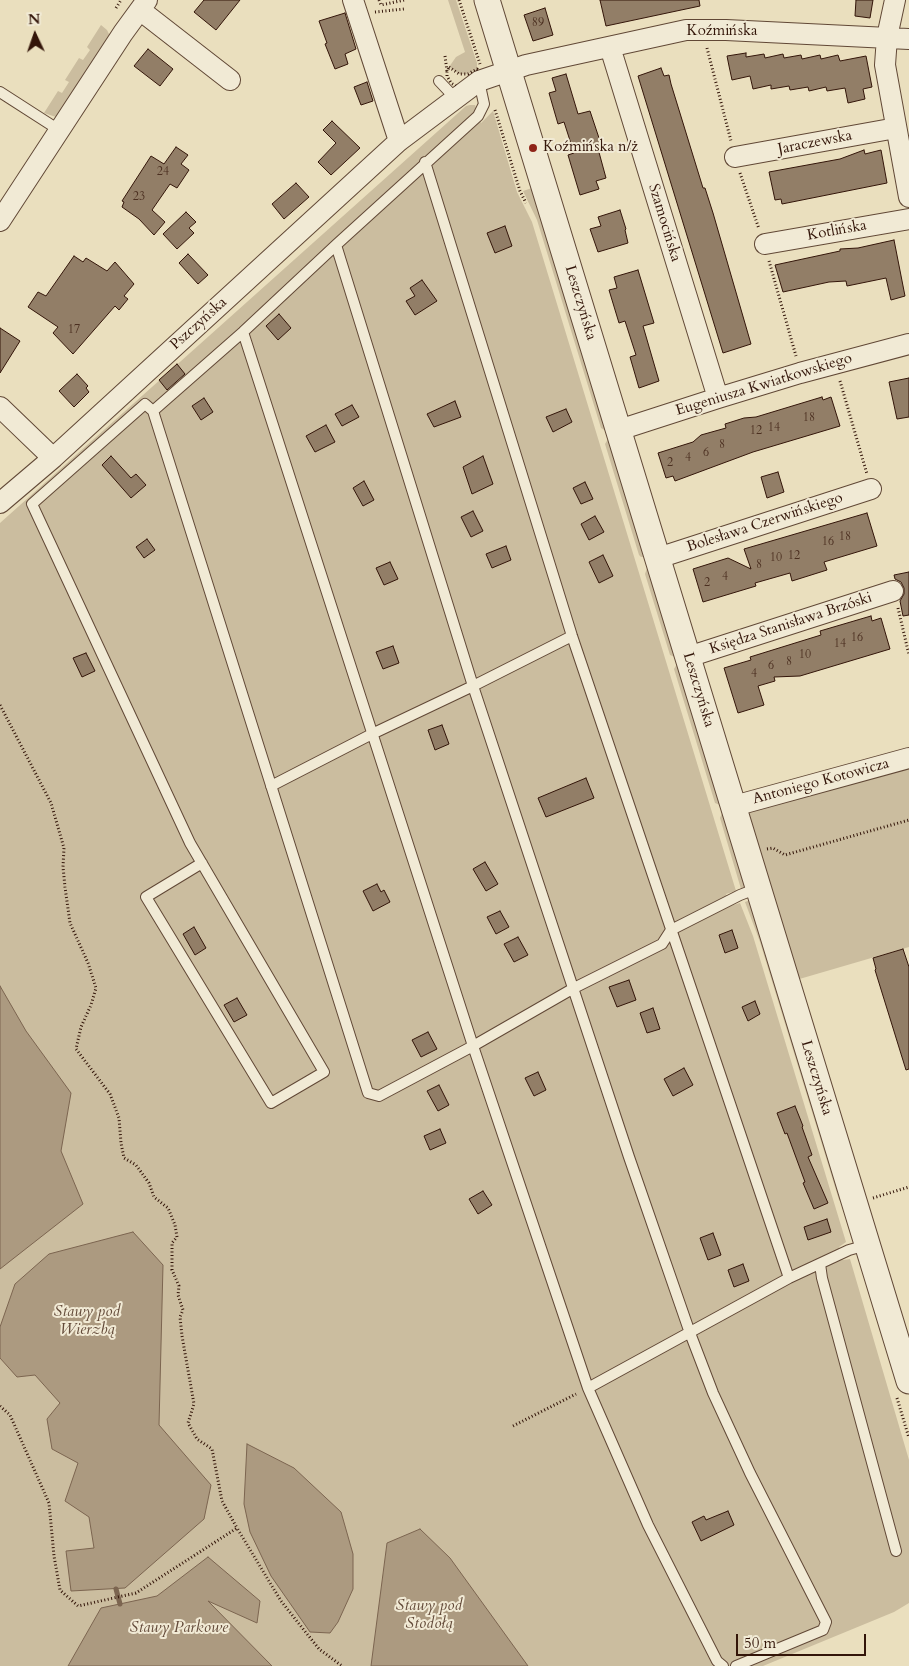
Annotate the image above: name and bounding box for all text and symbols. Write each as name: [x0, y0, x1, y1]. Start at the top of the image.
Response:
north arrow: [10, 10, 60, 60]
text: N: [28, 10, 41, 29]
house number: 89: [532, 16, 544, 30]
street label: Koźmińska: [687, 23, 757, 41]
street label: Jaraczewska: [776, 127, 854, 159]
place label: Koźmińska n/ż: [543, 139, 638, 157]
marker: Koźmińska n/ż: [527, 142, 539, 154]
house number: 24: [157, 165, 169, 179]
street label: Szamocińska: [644, 182, 684, 264]
house number: 23: [133, 190, 145, 204]
street label: Kotlińska: [806, 217, 868, 245]
street label: Leszczyńska: [560, 263, 600, 343]
street label: Pszczyńska: [167, 294, 231, 354]
house number: 17: [68, 323, 80, 337]
street label: Eugeniusza Kwiatkowskiego: [674, 350, 854, 420]
house number: 18: [803, 411, 815, 425]
house number: 14: [768, 421, 780, 435]
house number: 12: [750, 424, 762, 438]
house number: 8: [719, 438, 725, 452]
house number: 6: [703, 446, 709, 460]
house number: 4: [685, 451, 691, 465]
house number: 2: [667, 456, 673, 470]
street label: Bolesława Czerwińskiego: [685, 489, 845, 557]
house number: 18: [839, 530, 851, 544]
house number: 16: [822, 535, 834, 549]
house number: 12: [788, 549, 800, 563]
house number: 10: [770, 551, 782, 565]
house number: 8: [756, 558, 762, 572]
house number: 4: [722, 570, 728, 584]
house number: 2: [704, 576, 710, 590]
street label: Księdza Stanisława Brzóski: [707, 589, 875, 659]
house number: 16: [851, 631, 863, 645]
house number: 14: [834, 637, 846, 651]
house number: 10: [799, 648, 811, 662]
street label: Leszczyńska: [678, 650, 718, 730]
house number: 8: [786, 655, 792, 669]
house number: 6: [768, 659, 774, 673]
house number: 4: [751, 667, 757, 681]
street label: Antoniego Kotowicza: [751, 755, 891, 809]
street label: Leszczyńska: [796, 1038, 836, 1118]
water label: Stawy pod Wierzbą: [54, 1302, 120, 1340]
water label: Stawy pod Stodołą: [396, 1596, 462, 1634]
water label: Stawy Parkowe: [130, 1618, 228, 1638]
scale bar: [739, 1624, 869, 1656]
text: 50 m: [744, 1633, 776, 1653]

